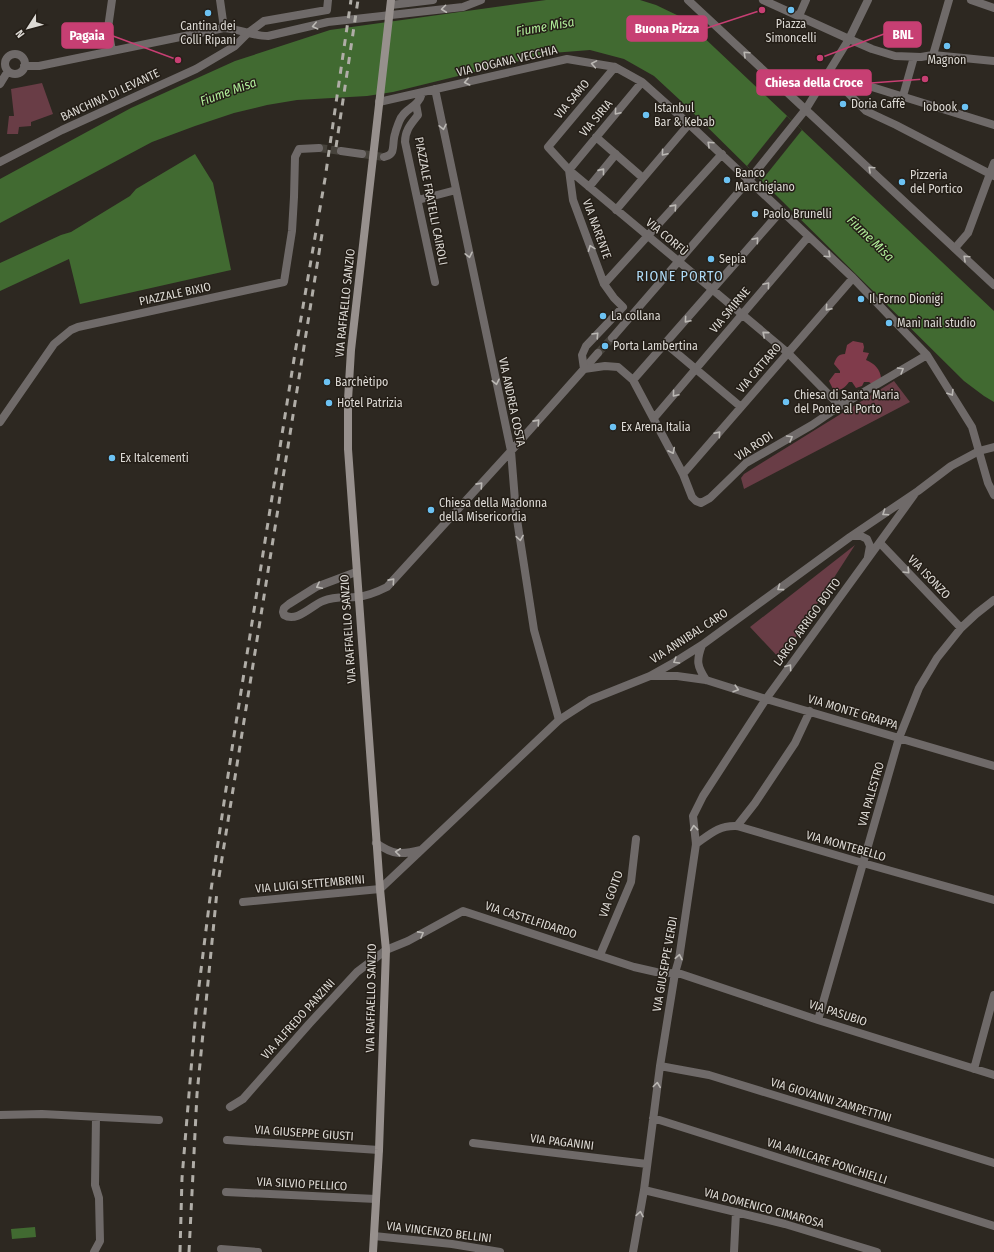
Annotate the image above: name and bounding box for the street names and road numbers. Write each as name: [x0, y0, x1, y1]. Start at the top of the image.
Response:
street label: VIA DOGANA VECCHIA: [455, 42, 559, 79]
street label: BANCHINA DI LEVANTE: [58, 66, 162, 124]
street label: VIA SAMO: [552, 77, 592, 121]
street label: VIA SIRIA: [577, 96, 616, 139]
street label: PIAZZALE FRATELLI CAIROLI: [412, 136, 450, 266]
street label: VIA NARENTE: [580, 197, 614, 261]
street label: VIA CORFÙ: [643, 215, 692, 259]
street label: VIA RAFFAELLO SANZIO: [332, 248, 358, 358]
street label: PIAZZALE BIXIO: [138, 280, 212, 308]
street label: VIA SMIRNE: [707, 284, 753, 336]
street label: VIA CATTARO: [734, 340, 784, 396]
street label: VIA ANDREA COSTA: [496, 356, 528, 448]
street label: VIA RODI: [732, 429, 776, 463]
street label: VIA ISONZO: [905, 552, 953, 602]
street label: VIA RAFFAELLO SANZIO: [337, 574, 359, 684]
street label: LARGO ARRIGO BOITO: [770, 575, 844, 669]
street label: VIA ANNIBAL CARO: [648, 606, 730, 666]
street label: VIA MONTE GRAPPA: [806, 692, 900, 733]
street label: VIA PALESTRO: [855, 760, 887, 828]
street label: VIA MONTEBELLO: [804, 828, 888, 864]
street label: VIA GOITO: [596, 869, 626, 919]
street label: VIA LUIGI SETTEMBRINI: [255, 872, 365, 896]
street label: VIA CASTELFIDARDO: [483, 899, 579, 941]
street label: VIA GIUSEPPE VERDI: [650, 915, 680, 1013]
street label: VIA RAFFAELLO SANZIO: [363, 943, 379, 1053]
street label: VIA ALFREDO PANZINI: [258, 976, 338, 1062]
street label: VIA PASUBIO: [807, 997, 869, 1029]
street label: VIA GIOVANNI ZAMPETTINI: [769, 1075, 893, 1125]
street label: VIA GIUSEPPE GIUSTI: [254, 1123, 354, 1143]
street label: VIA PAGANINI: [529, 1131, 595, 1153]
street label: VIA AMILCARE PONCHIELLI: [765, 1135, 889, 1187]
street label: VIA SILVIO PELLICO: [256, 1175, 348, 1193]
street label: VIA DOMENICO CIMAROSA: [702, 1185, 826, 1231]
street label: VIA VINCENZO BELLINI: [386, 1219, 492, 1245]

